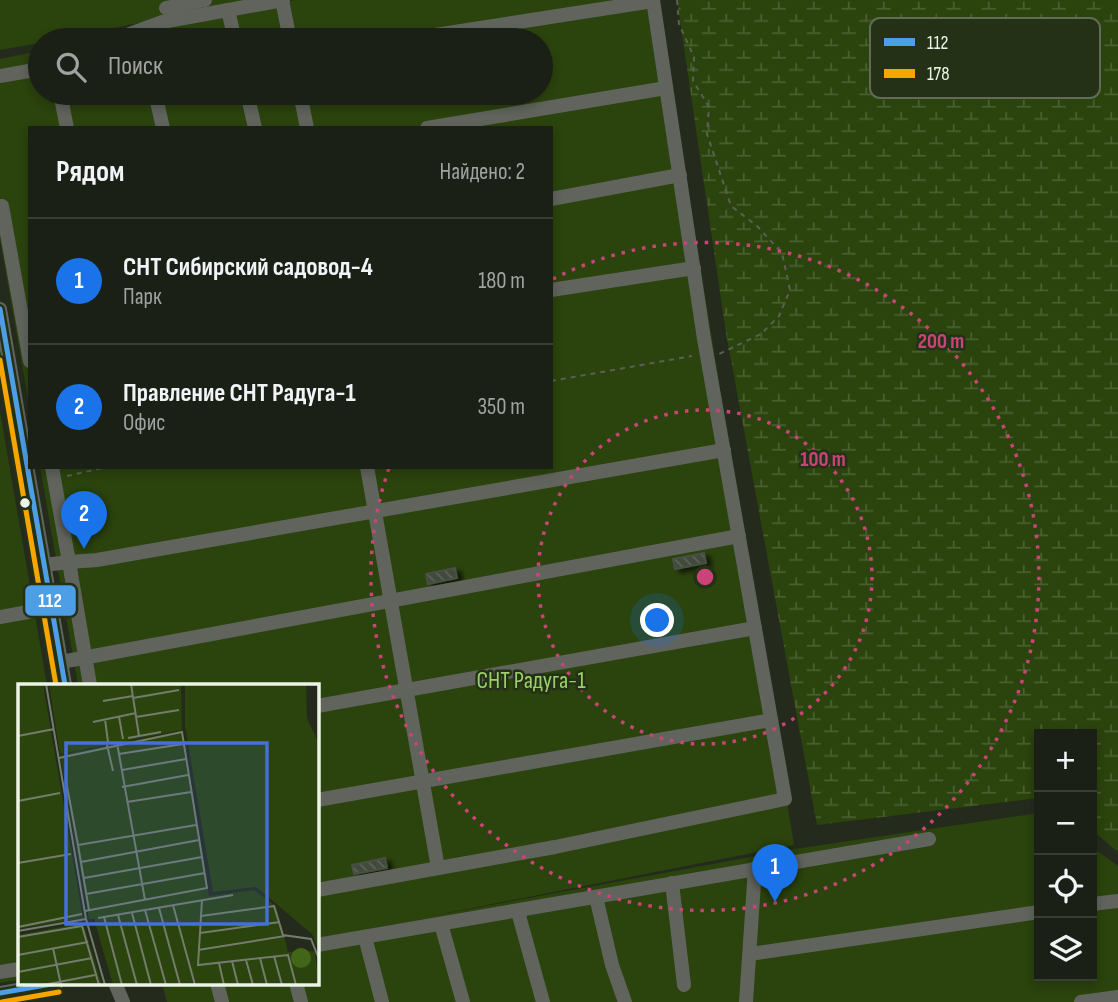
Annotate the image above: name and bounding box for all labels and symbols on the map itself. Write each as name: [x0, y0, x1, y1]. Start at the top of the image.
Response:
legend: [870, 18, 1100, 98]
text: 112: [927, 32, 948, 55]
text: 178: [927, 63, 949, 86]
text: 200 m: [918, 329, 964, 354]
text: 100 m: [800, 447, 846, 472]
pin: 2: [61, 491, 107, 549]
unlabelled marker: [18, 496, 32, 510]
centre of rings: [693, 565, 717, 589]
line badge: 112: [24, 584, 77, 617]
text: 112: [38, 590, 62, 613]
your location: [640, 603, 674, 637]
park label: СНТ Радуга-1: [476, 666, 586, 695]
inset map: [18, 684, 318, 984]
pin: 1: [752, 844, 798, 902]

